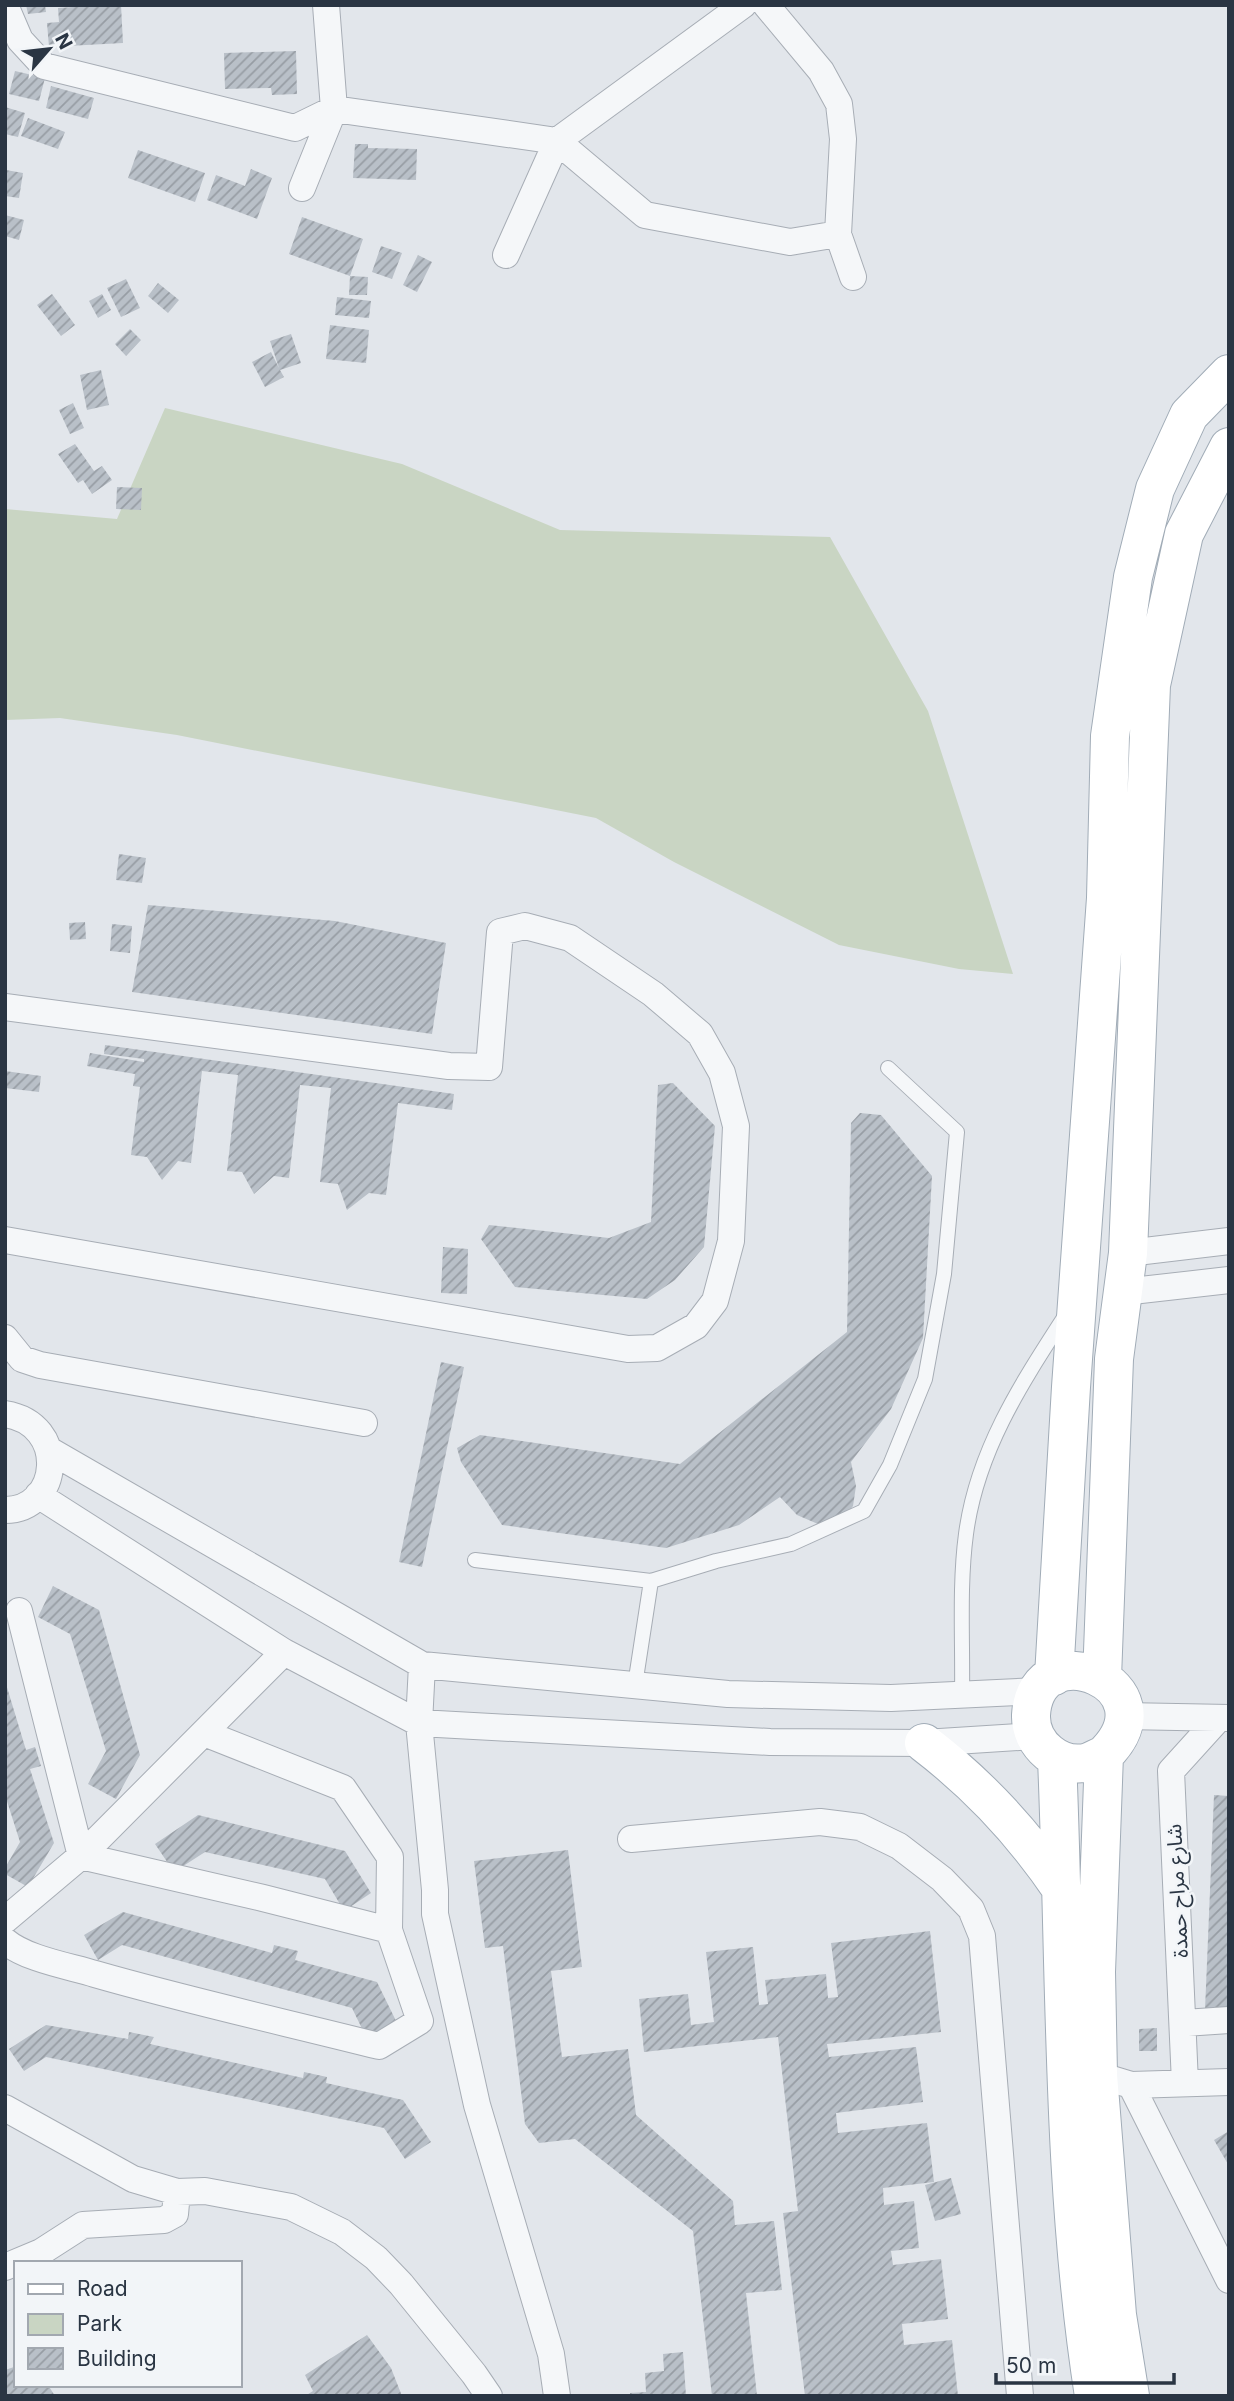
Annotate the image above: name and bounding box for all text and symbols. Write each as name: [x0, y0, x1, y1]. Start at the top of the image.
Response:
north arrow: [14, 14, 84, 84]
text: N: [50, 29, 77, 53]
street label: شارع مراح حمدة: [1161, 1823, 1196, 1959]
legend: [14, 2261, 242, 2387]
text: Road: [77, 2276, 128, 2301]
text: Park: [77, 2311, 122, 2336]
scale bar: [996, 2342, 1174, 2386]
text: Building: [77, 2346, 157, 2371]
text: 50 m: [1006, 2353, 1056, 2378]

